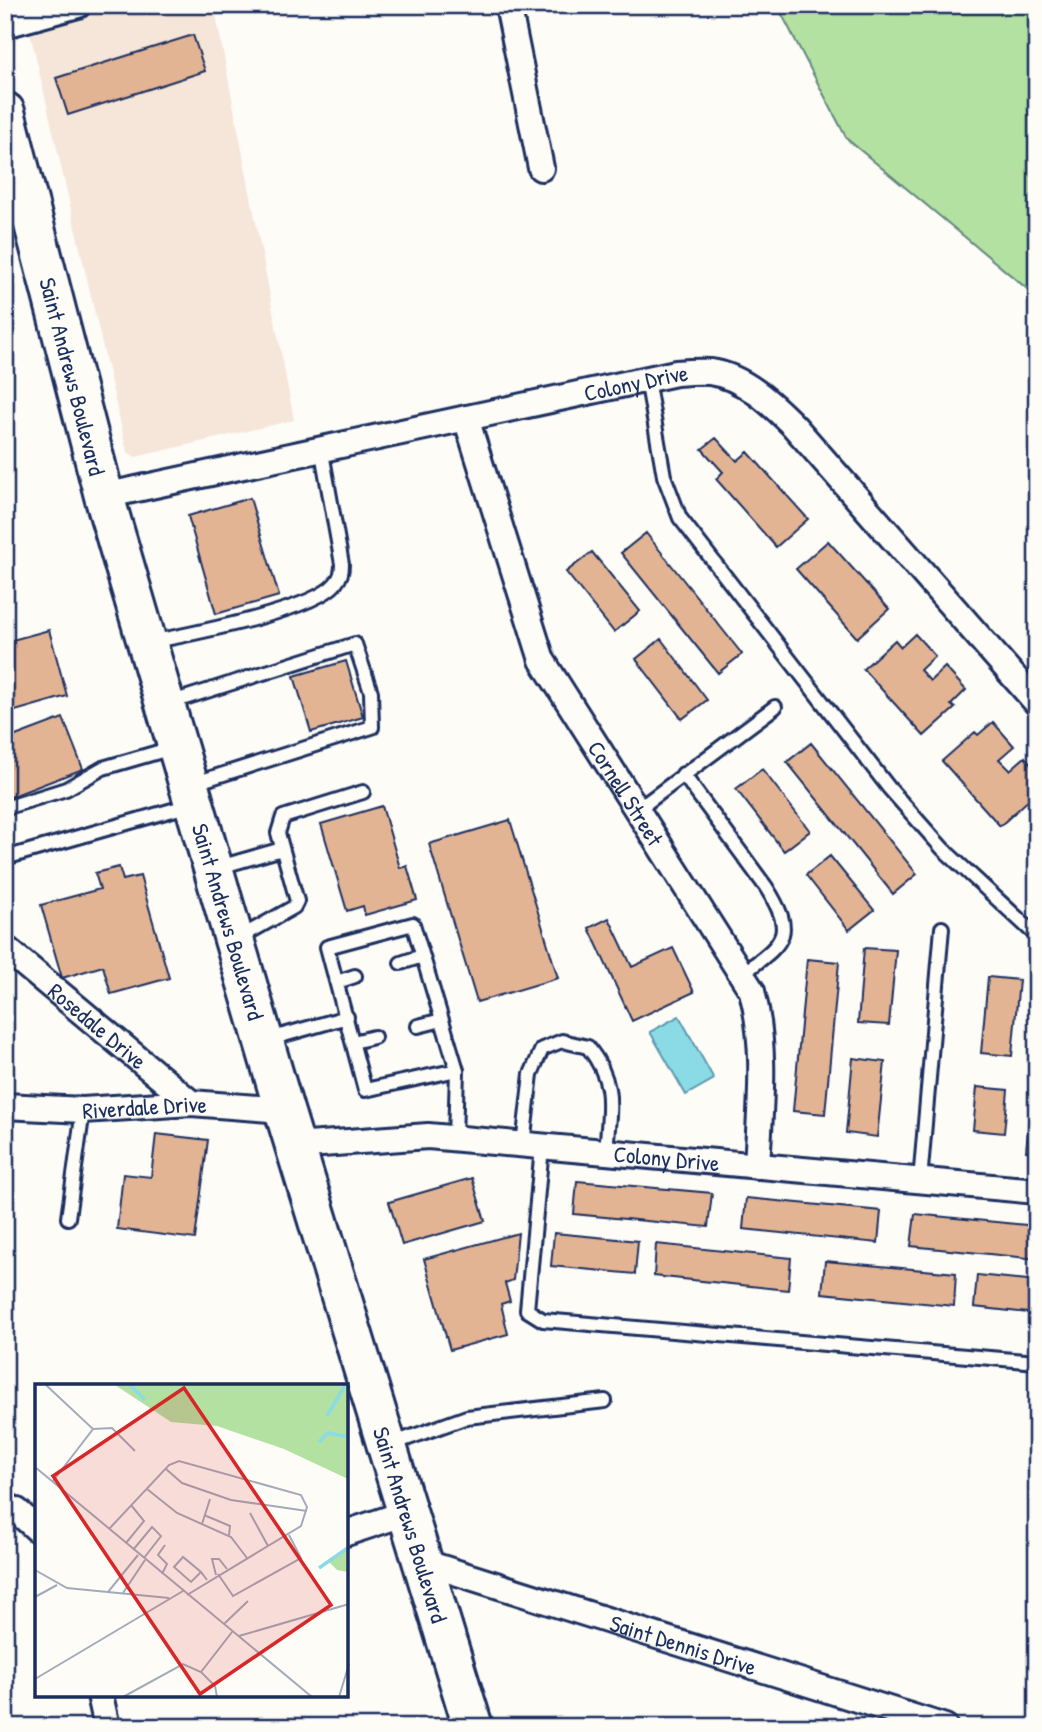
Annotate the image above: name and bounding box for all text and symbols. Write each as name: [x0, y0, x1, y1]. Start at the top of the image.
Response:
street label: Saint Andrews Boulevard: [33, 274, 114, 479]
street label: Colony Drive: [581, 357, 689, 408]
street label: Cornell Street: [581, 734, 672, 852]
street label: Saint Andrews Boulevard: [185, 820, 272, 1023]
street label: Rosedale Drive: [42, 975, 154, 1076]
street label: Riverdale Drive: [82, 1087, 208, 1125]
street label: Colony Drive: [612, 1137, 721, 1178]
inset map: [35, 1384, 348, 1697]
street label: Saint Andrews Boulevard: [366, 1423, 456, 1626]
street label: Saint Dennis Drive: [606, 1607, 760, 1682]

